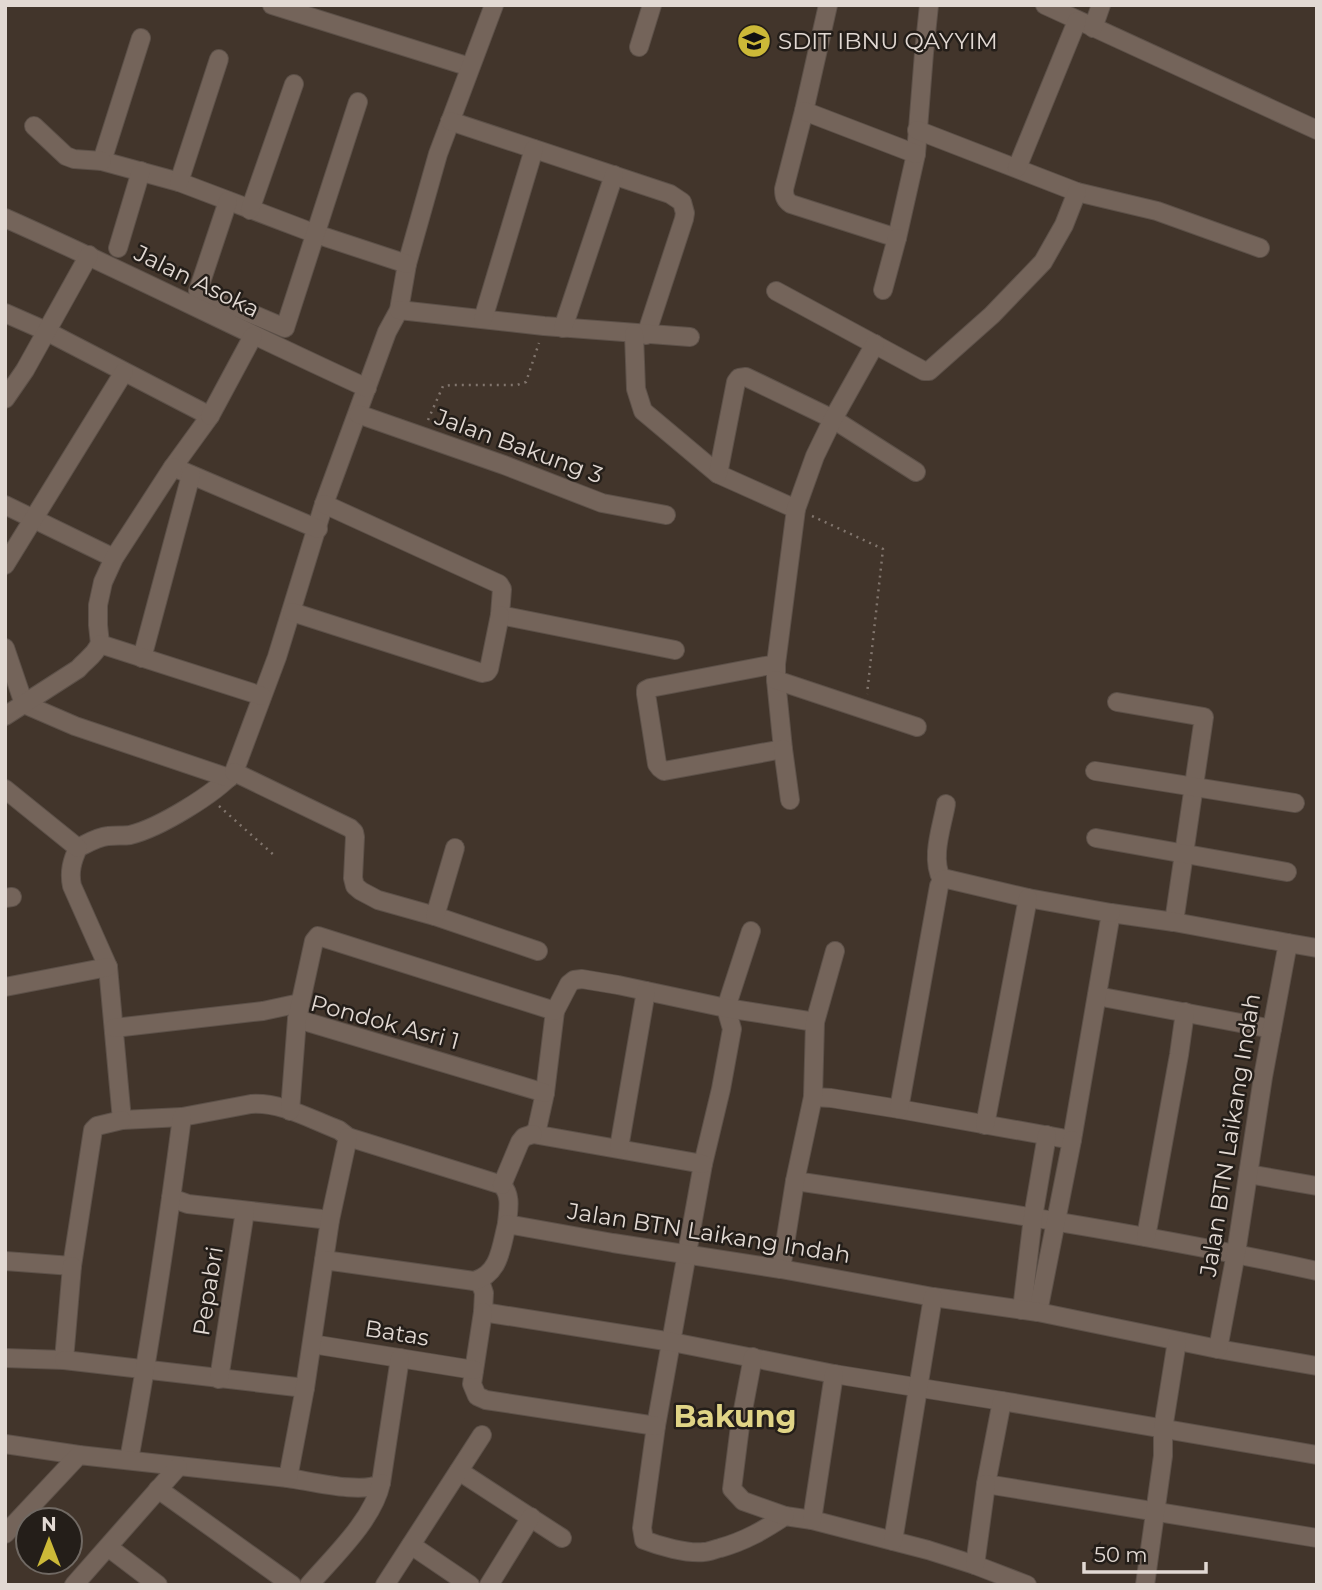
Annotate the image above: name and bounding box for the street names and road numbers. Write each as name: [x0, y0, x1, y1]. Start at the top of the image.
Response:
street label: Jalan Asoka: [129, 238, 264, 323]
street label: Jalan Bakung 3: [430, 402, 607, 489]
street label: Pondok Asri 1: [307, 989, 463, 1055]
street label: Jalan BTN Laikang Indah: [1194, 991, 1266, 1280]
street label: Jalan BTN Laikang Indah: [564, 1197, 853, 1269]
street label: Pepabri: [187, 1244, 229, 1338]
street label: Batas: [363, 1314, 431, 1352]

